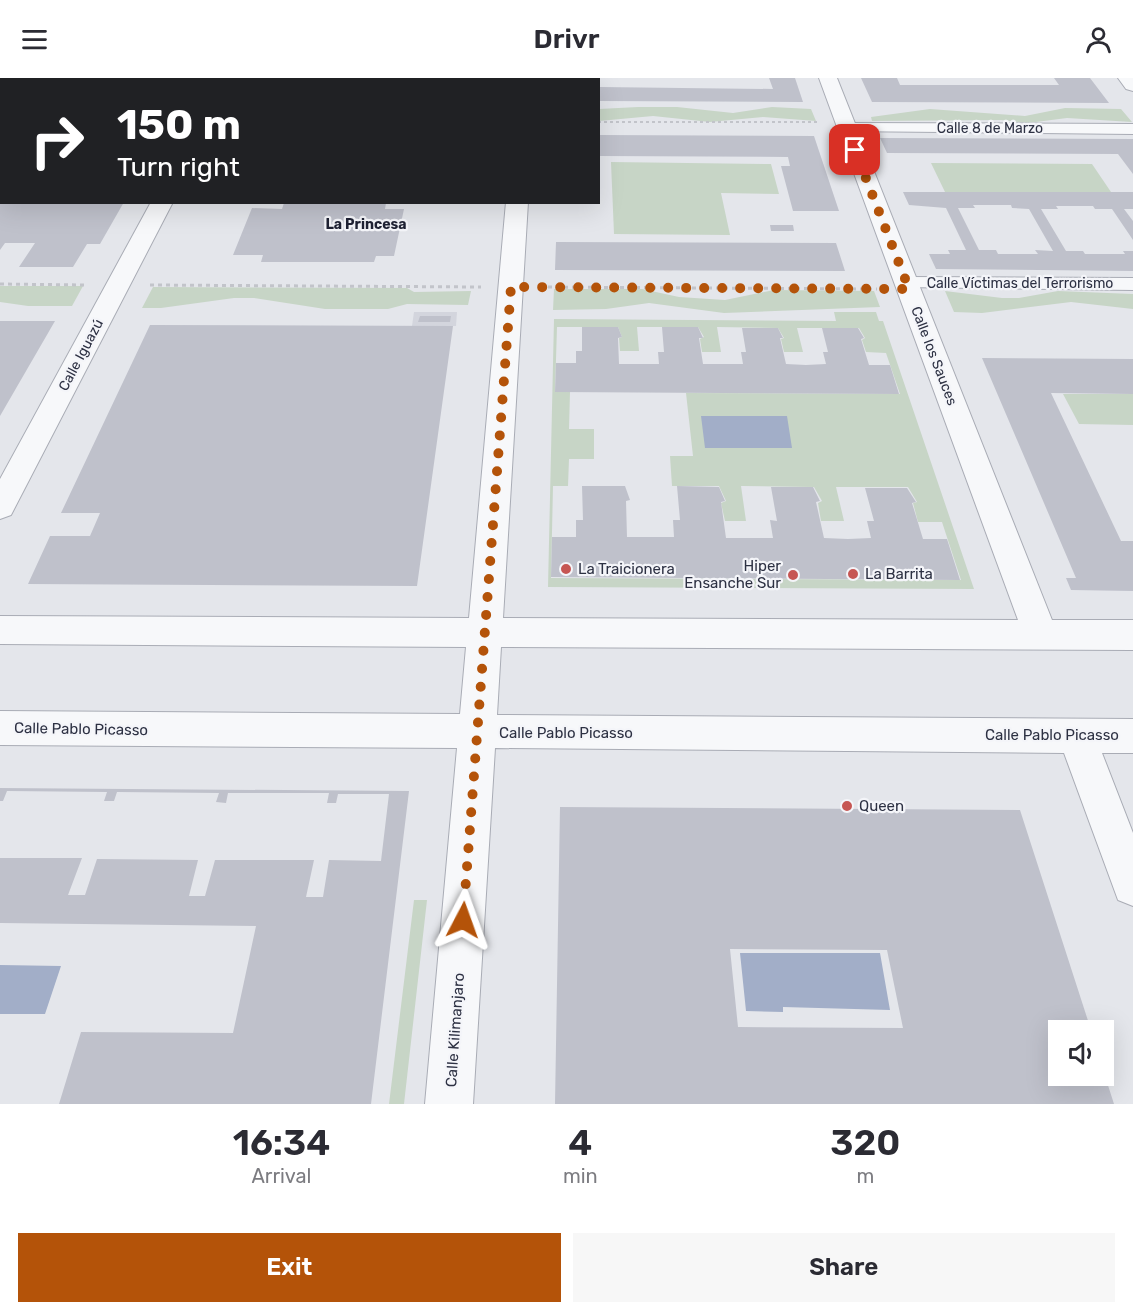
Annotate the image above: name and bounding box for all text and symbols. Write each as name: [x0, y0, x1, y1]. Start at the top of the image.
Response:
icon: menu: [18, 23, 51, 56]
text: Drivr: [534, 23, 599, 55]
icon: person: [1082, 23, 1115, 56]
text: 150 m: [117, 100, 241, 150]
icon: right: [18, 102, 96, 180]
street label: Calle 8 de Marzo: [937, 120, 1043, 137]
pin: [829, 124, 880, 175]
icon: arrive: [838, 133, 871, 166]
text: Turn right: [117, 151, 240, 183]
district label: La Princesa: [325, 216, 407, 233]
street label: Calle Víctimas del Terrorismo: [927, 275, 1113, 292]
street label: Calle los Sauces: [907, 304, 961, 408]
street label: Calle Iguazú: [55, 316, 107, 394]
place label: Hiper Ensanche Sur: [684, 557, 781, 592]
place label: La Traicionera: [578, 560, 675, 578]
marker: La Traicionera: [559, 562, 573, 576]
place label: La Barrita: [865, 565, 933, 583]
marker: La Barrita: [846, 567, 860, 581]
marker: Hiper Ensanche Sur: [786, 568, 800, 582]
street label: Calle Pablo Picasso: [14, 719, 148, 739]
street label: Calle Pablo Picasso: [499, 724, 633, 742]
street label: Calle Pablo Picasso: [985, 726, 1119, 744]
place label: Queen: [859, 797, 904, 815]
marker: Queen: [840, 799, 854, 813]
position arrow: [431, 888, 495, 952]
street label: Calle Kilimanjaro: [442, 972, 468, 1088]
map controls: [1048, 1020, 1114, 1086]
button: sound: [1048, 1020, 1114, 1086]
text: 16:34: [233, 1121, 330, 1164]
text: 4: [568, 1121, 592, 1164]
text: 320: [830, 1121, 900, 1164]
text: Arrival: [251, 1164, 311, 1188]
text: min: [563, 1164, 598, 1188]
text: m: [856, 1164, 874, 1188]
button: Exit: [18, 1233, 561, 1302]
button: Share: [573, 1233, 1115, 1302]

